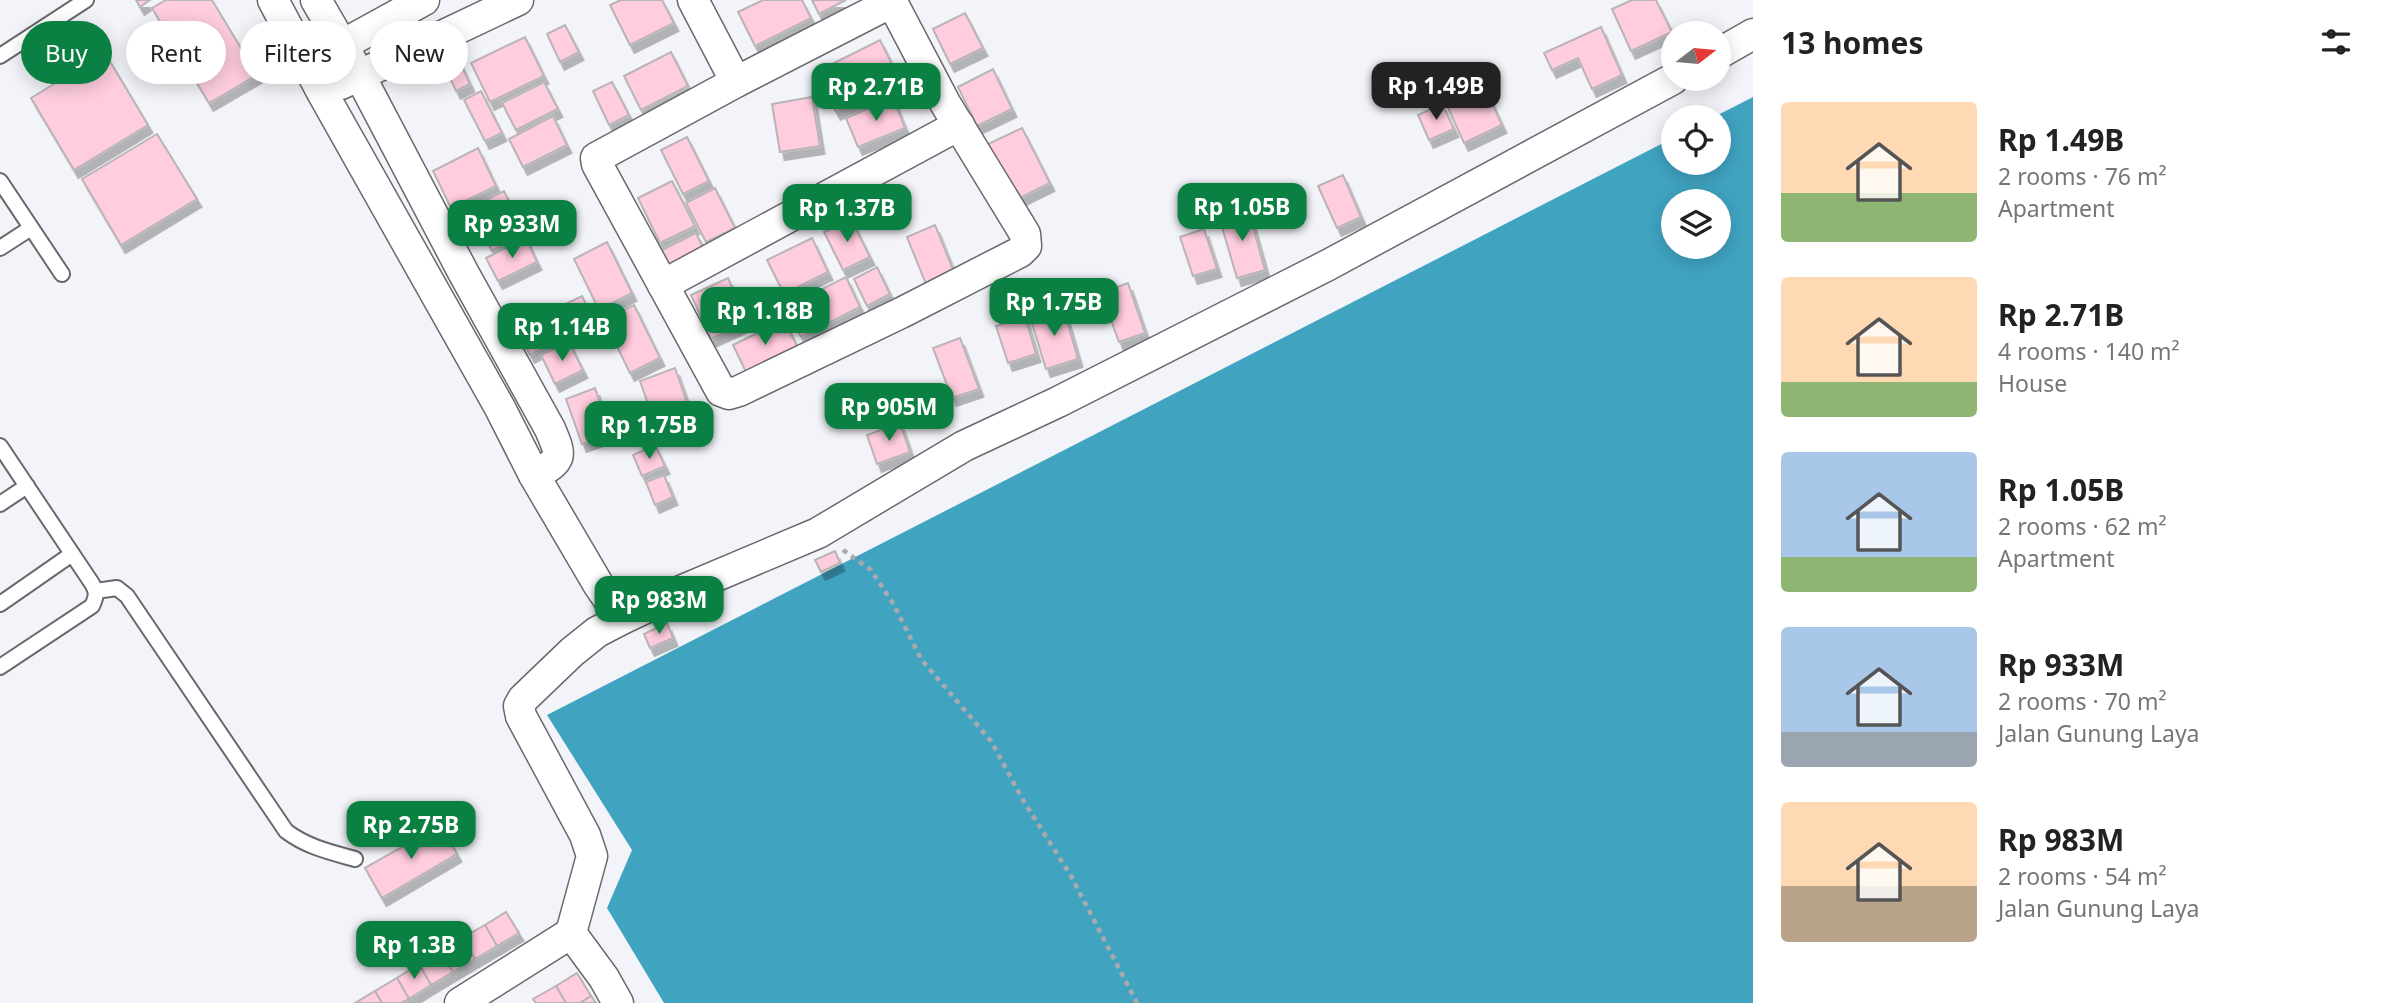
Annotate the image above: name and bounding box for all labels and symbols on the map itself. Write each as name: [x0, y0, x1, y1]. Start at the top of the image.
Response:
north arrow: [1661, 21, 1731, 91]
pin: Rp 1.49B: [1364, 62, 1508, 122]
pin: Rp 2.71B: [804, 64, 948, 123]
pin: Rp 1.37B: [775, 184, 919, 244]
pin: Rp 1.05B: [1170, 184, 1314, 243]
pin: Rp 933M: [447, 201, 577, 260]
pin: Rp 1.75B: [982, 278, 1126, 338]
pin: Rp 1.18B: [693, 288, 837, 347]
pin: Rp 1.14B: [490, 304, 634, 363]
pin: Rp 905M: [824, 384, 954, 443]
pin: Rp 1.75B: [577, 402, 721, 461]
pin: Rp 983M: [594, 576, 724, 636]
pin: Rp 2.75B: [339, 802, 483, 861]
pin: Rp 1.3B: [349, 922, 479, 981]

